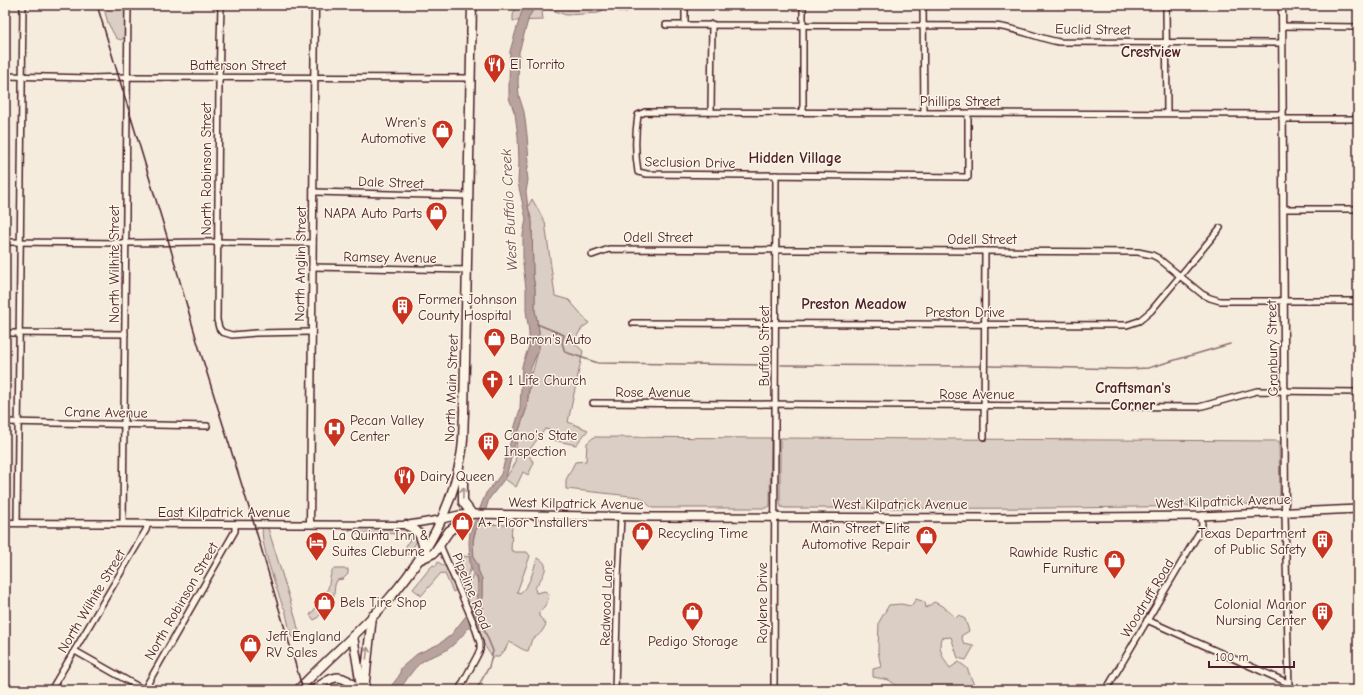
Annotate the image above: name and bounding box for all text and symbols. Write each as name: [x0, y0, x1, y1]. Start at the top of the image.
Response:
street label: Euclid Street: [1055, 20, 1132, 39]
district label: Crestview: [1121, 43, 1181, 61]
restaurant icon: El Torrito: [481, 51, 507, 84]
place label: El Torrito: [510, 56, 565, 73]
street label: Batterson Street: [190, 57, 287, 74]
street label: Phillips Street: [920, 93, 1001, 110]
street label: North Robinson Street: [198, 101, 215, 236]
place label: Wren's Automotive: [361, 114, 426, 147]
shop icon: Wren's Automotive: [429, 117, 455, 150]
water label: West Buffalo Creek: [497, 148, 521, 272]
district label: Hidden Village: [749, 149, 841, 167]
street label: Seclusion Drive: [645, 153, 735, 172]
street label: Dale Street: [358, 173, 425, 192]
shop icon: NAPA Auto Parts: [424, 200, 450, 233]
street label: North Wilhite Street: [106, 204, 123, 323]
street label: North Anglin Street: [291, 205, 310, 322]
place label: NAPA Auto Parts: [324, 205, 422, 222]
street label: Odell Street: [623, 229, 694, 246]
street label: Odell Street: [947, 231, 1018, 248]
street label: Ramsey Avenue: [343, 248, 437, 267]
place label: Former Johnson County Hospital: [418, 291, 517, 324]
building icon: Former Johnson County Hospital: [390, 294, 416, 327]
district label: Preston Meadow: [801, 295, 907, 313]
street label: Granbury Street: [1263, 299, 1282, 396]
street label: Preston Drive: [925, 304, 1005, 321]
street label: Buffalo Street: [756, 305, 773, 386]
shop icon: Barron's Auto: [482, 326, 508, 359]
place label: Barron's Auto: [510, 331, 591, 348]
street label: North Main Street: [441, 333, 462, 442]
church icon: 1 Life Church: [479, 367, 505, 400]
place label: 1 Life Church: [508, 372, 586, 389]
district label: Craftsman's Corner: [1095, 379, 1171, 414]
street label: Rose Avenue: [615, 384, 691, 401]
street label: Rose Avenue: [939, 386, 1015, 403]
street label: Crane Avenue: [64, 403, 148, 422]
place label: Pecan Valley Center: [350, 412, 425, 445]
hospital icon: Pecan Valley Center: [321, 415, 347, 448]
place label: Cano's State Inspection: [504, 427, 577, 460]
building icon: Cano's State Inspection: [476, 430, 502, 463]
restaurant icon: Dairy Queen: [391, 463, 417, 496]
place label: Dairy Queen: [420, 468, 495, 485]
one-way arrow: [459, 487, 466, 500]
street label: West Kilpatrick Avenue: [1155, 491, 1291, 512]
street label: West Kilpatrick Avenue: [508, 494, 644, 513]
street label: West Kilpatrick Avenue: [832, 496, 968, 513]
street label: East Kilpatrick Avenue: [158, 504, 290, 521]
shop icon: A+ Floor Installers: [450, 509, 476, 542]
place label: A+ Floor Installers: [478, 514, 588, 531]
shop icon: Recycling Time: [630, 520, 656, 553]
place label: Main Street Elite Automotive Repair: [802, 520, 910, 553]
shop icon: Main Street Elite Automotive Repair: [913, 523, 939, 556]
place label: Recycling Time: [658, 525, 748, 542]
place label: Texas Department of Public Safety: [1198, 525, 1307, 558]
place label: La Quinta Inn & Suites Cleburne: [332, 527, 429, 560]
building icon: Texas Department of Public Safety: [1309, 528, 1335, 561]
hotel icon: La Quinta Inn & Suites Cleburne: [303, 530, 329, 563]
street label: North Robinson Street: [141, 539, 223, 663]
place label: Rawhide Rustic Furniture: [1009, 544, 1098, 577]
street label: North Wilhite Street: [54, 546, 130, 656]
shop icon: Rawhide Rustic Furniture: [1101, 547, 1127, 580]
street label: Pipeline Road: [448, 550, 495, 632]
street label: Woodruff Road: [1117, 556, 1178, 641]
street label: Redwood Lane: [596, 560, 617, 646]
street label: Raylene Drive: [754, 562, 771, 644]
shop icon: Bels Tire Shop: [312, 589, 338, 622]
place label: Bels Tire Shop: [340, 594, 427, 611]
place label: Colonial Manor Nursing Center: [1214, 596, 1306, 629]
building icon: Colonial Manor Nursing Center: [1309, 599, 1335, 632]
shop icon: Pedigo Storage: [680, 600, 706, 633]
place label: Jeff England RV Sales: [266, 628, 341, 661]
shop icon: Jeff England RV Sales: [238, 631, 264, 664]
place label: Pedigo Storage: [648, 633, 738, 650]
scale bar: [1209, 643, 1294, 669]
one-way arrow: [364, 647, 371, 660]
text: 100 m: [1215, 650, 1248, 664]

